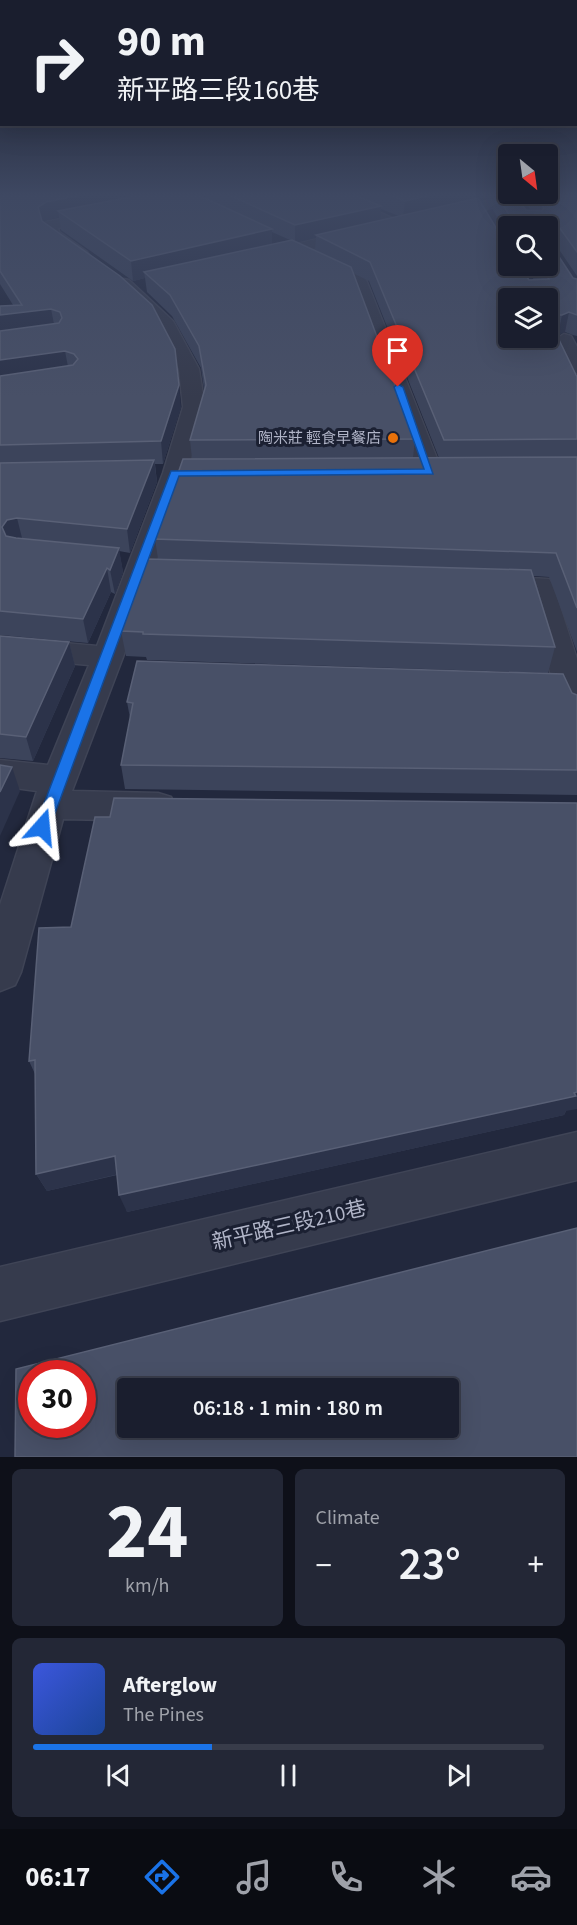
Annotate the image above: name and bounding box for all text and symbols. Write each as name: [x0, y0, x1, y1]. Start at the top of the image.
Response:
text: 90 m: [117, 12, 206, 72]
icon: right: [18, 24, 96, 102]
text: 新平路三段160巷: [117, 71, 319, 110]
north arrow: [498, 144, 558, 204]
map controls: [498, 144, 558, 348]
button: search: [498, 216, 558, 276]
button: layers: [498, 288, 558, 348]
pin: [372, 325, 423, 387]
icon: arrive: [381, 334, 414, 367]
place label: 陶米莊 輕食早餐店: [258, 428, 381, 449]
marker: 陶米莊 輕食早餐店: [386, 431, 400, 445]
position arrow: [10, 795, 74, 859]
street label: 新平路三段210巷: [209, 1193, 369, 1257]
speed limit sign: 30: [18, 1360, 96, 1438]
text: 06:18 · 1 min · 180 m: [193, 1392, 383, 1424]
text: 24: [106, 1477, 188, 1588]
text: Climate: [316, 1504, 380, 1532]
text: 23°: [399, 1533, 461, 1597]
text: −: [316, 1542, 332, 1589]
text: +: [528, 1542, 544, 1589]
text: km/h: [125, 1572, 169, 1600]
text: Afterglow: [123, 1669, 217, 1701]
text: The Pines: [123, 1701, 204, 1729]
icon: previous: [102, 1759, 135, 1792]
icon: pause: [272, 1759, 305, 1792]
icon: next: [442, 1759, 475, 1792]
icon: directions: [141, 1856, 183, 1898]
icon: music: [233, 1856, 275, 1898]
icon: phone: [325, 1856, 367, 1898]
icon: climate: [418, 1856, 460, 1898]
icon: car: [510, 1856, 552, 1898]
text: 06:17: [25, 1858, 90, 1897]

